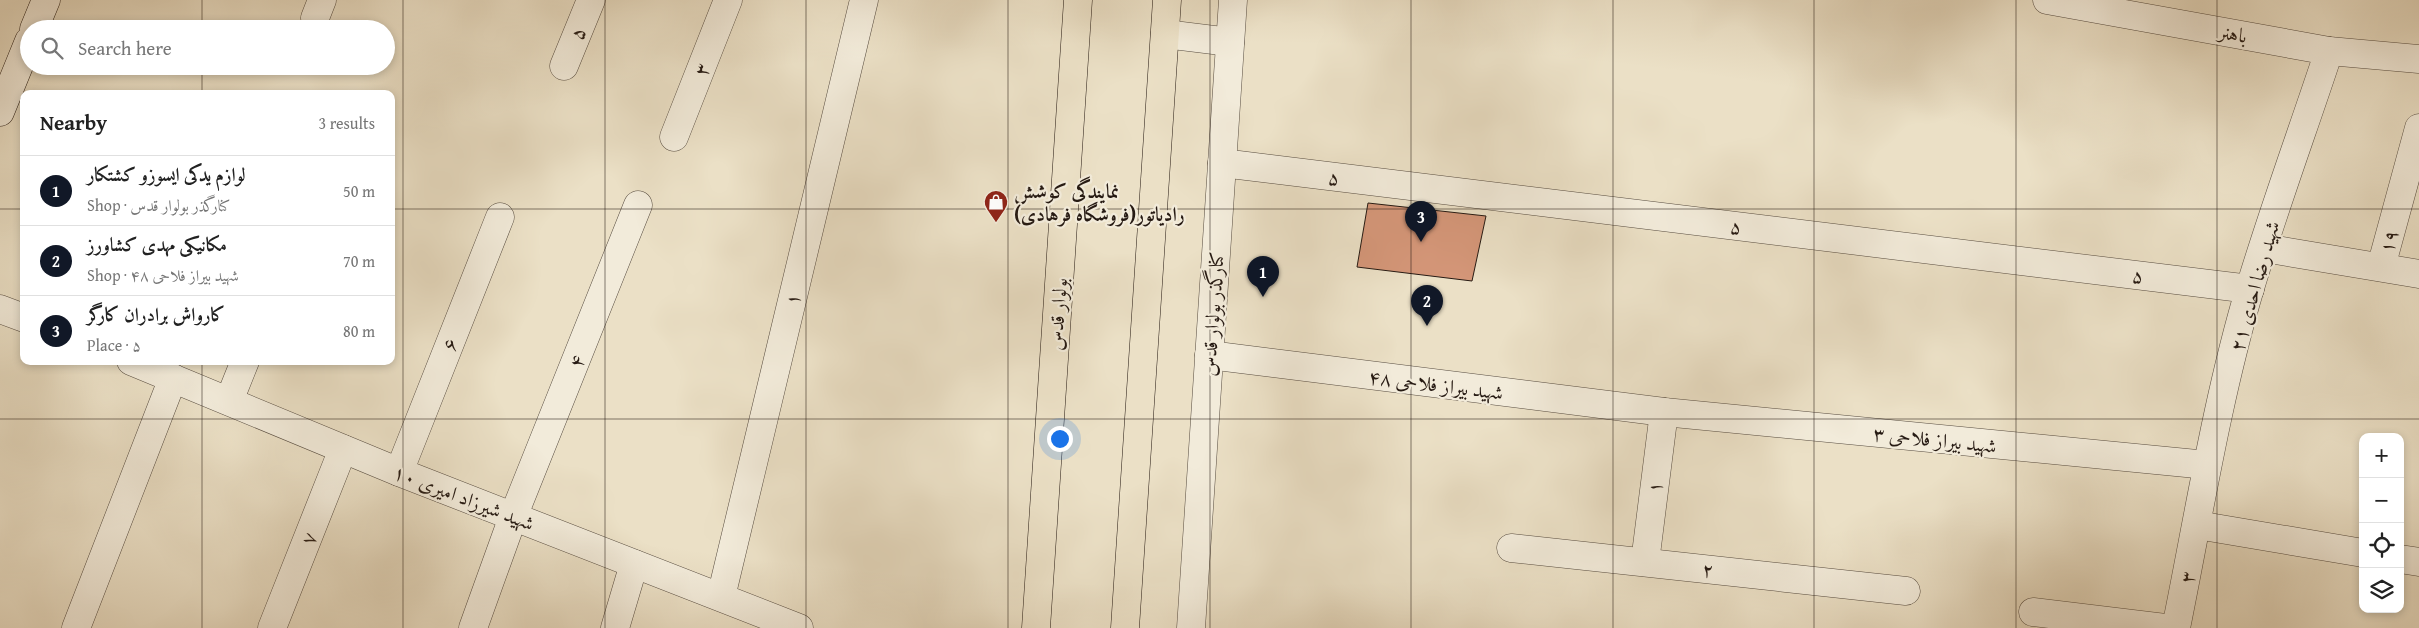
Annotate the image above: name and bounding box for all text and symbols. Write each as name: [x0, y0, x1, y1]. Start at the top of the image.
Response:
street label: باهنر: [2215, 16, 2250, 50]
search box: [20, 20, 395, 75]
street label: ۵: [561, 22, 593, 44]
icon: search: [38, 34, 66, 62]
text: Search here: [78, 34, 172, 62]
street label: ۳: [685, 58, 717, 80]
text: Nearby: [40, 107, 107, 138]
text: 3 results: [318, 111, 375, 135]
text: لوازم یدکی ایسوزو کشتکار: [87, 160, 246, 188]
street label: ۵: [1326, 162, 1342, 192]
place label: نمایندگی کوشش رادیاتور(فروشگاه فرهادی): [1014, 176, 1185, 228]
text: 1: [52, 179, 60, 203]
text: 50 m: [343, 179, 375, 203]
shop icon: نمایندگی کوشش رادیاتور(فروشگاه فرهادی): [983, 189, 1009, 223]
text: Shop · کنارگذر بولوار قدس: [87, 193, 230, 217]
pin: 3: [1405, 201, 1437, 242]
street label: ۵: [1728, 211, 1744, 241]
street label: شهید رضا احدی ۲۱: [2221, 217, 2287, 355]
street label: ۱۹: [2371, 226, 2405, 256]
text: مکانیکی مهدی کشاورز: [87, 230, 227, 258]
text: 2: [52, 249, 60, 273]
text: 70 m: [343, 249, 375, 273]
street label: کنارگذر بولوار قدس: [1193, 251, 1231, 377]
pin: 1: [1247, 256, 1279, 297]
street label: ۵: [2130, 260, 2146, 290]
text: Shop · شهید بیراز فلاحی ۴۸: [87, 263, 239, 287]
street label: بولوار قدس: [1040, 277, 1074, 351]
pin: 2: [1411, 285, 1443, 326]
street label: ۱: [777, 290, 807, 308]
text: کارواش برادران کارگر: [87, 300, 225, 328]
text: 3: [52, 319, 60, 343]
text: 80 m: [343, 319, 375, 343]
text: Place · ۵: [87, 333, 141, 357]
street label: ۶: [433, 333, 465, 355]
street label: ۴: [560, 350, 592, 372]
street label: شهید بیراز فلاحی ۴۸: [1367, 361, 1505, 407]
street label: شهید بیراز فلاحی ۳: [1872, 418, 1998, 460]
your location: [1047, 426, 1073, 452]
map controls: [2359, 433, 2404, 613]
button: +: [2359, 433, 2404, 478]
street label: شهید شیرزاد امیری ۱۰: [389, 457, 539, 537]
button: −: [2359, 478, 2404, 523]
street label: ۱: [1639, 479, 1669, 495]
button: locate: [2359, 523, 2404, 568]
street label: ۷: [292, 527, 324, 549]
street label: ۲: [1701, 554, 1715, 584]
street label: ۳: [2172, 568, 2202, 586]
button: layers: [2359, 568, 2404, 613]

